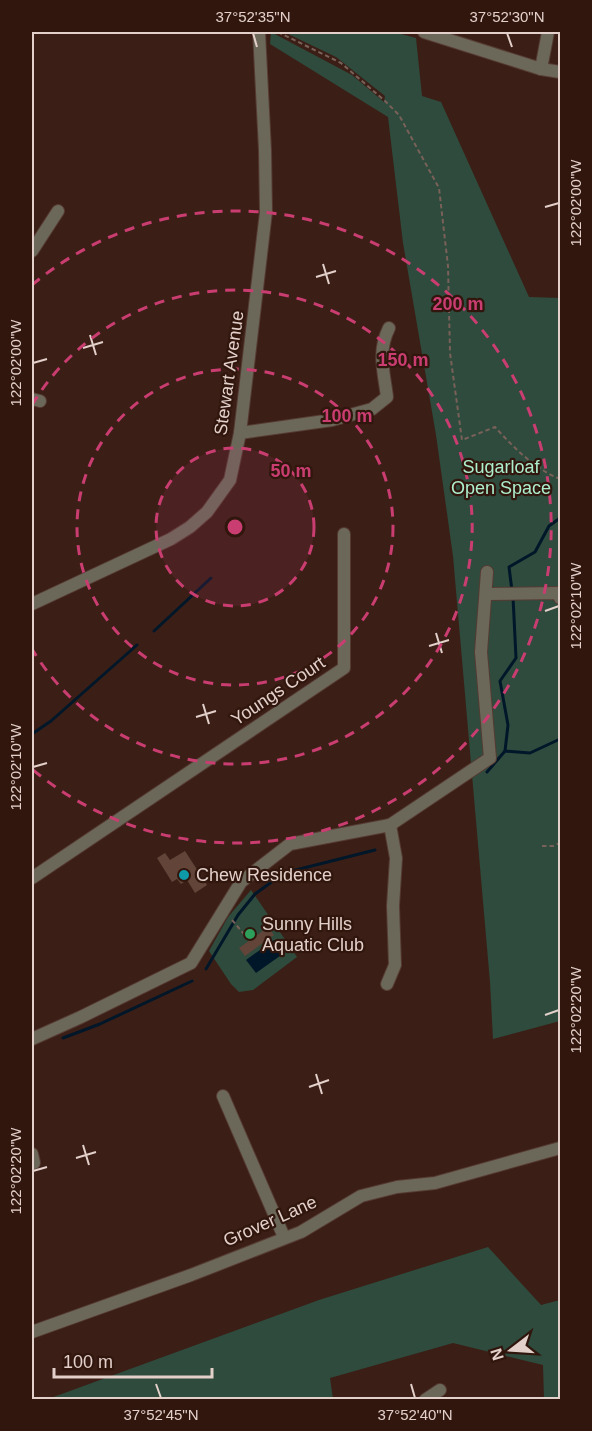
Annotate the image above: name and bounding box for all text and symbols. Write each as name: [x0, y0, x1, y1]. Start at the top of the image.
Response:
text: 37°52'35"N: [215, 8, 291, 25]
text: 37°52'30"N: [469, 8, 545, 25]
text: 122°02'00"W: [567, 159, 584, 246]
text: 200 m: [432, 294, 484, 314]
street label: Stewart Avenue: [210, 309, 248, 437]
text: 122°02'00"W: [7, 319, 24, 406]
text: 150 m: [377, 350, 429, 370]
text: 100 m: [321, 406, 373, 426]
park label: Sugarloaf Open Space: [451, 457, 551, 498]
text: 50 m: [270, 461, 312, 481]
centre of rings: [225, 517, 245, 537]
text: 122°02'10"W: [567, 562, 584, 649]
street label: Youngs Court: [227, 652, 329, 730]
text: 122°02'10"W: [7, 723, 24, 810]
place label: Chew Residence: [196, 865, 332, 885]
marker: Chew Residence: [177, 868, 191, 882]
place label: Sunny Hills Aquatic Club: [262, 914, 364, 955]
marker: Sunny Hills Aquatic Club: [243, 927, 257, 941]
text: 122°02'20"W: [567, 966, 584, 1053]
text: 122°02'20"W: [7, 1127, 24, 1214]
street label: Grover Lane: [220, 1192, 320, 1250]
north arrow: [481, 1320, 541, 1380]
scale bar: [54, 1341, 212, 1379]
text: N: [487, 1346, 507, 1362]
text: 100 m: [63, 1352, 113, 1372]
text: 37°52'45"N: [123, 1406, 199, 1423]
text: 37°52'40"N: [377, 1406, 453, 1423]

